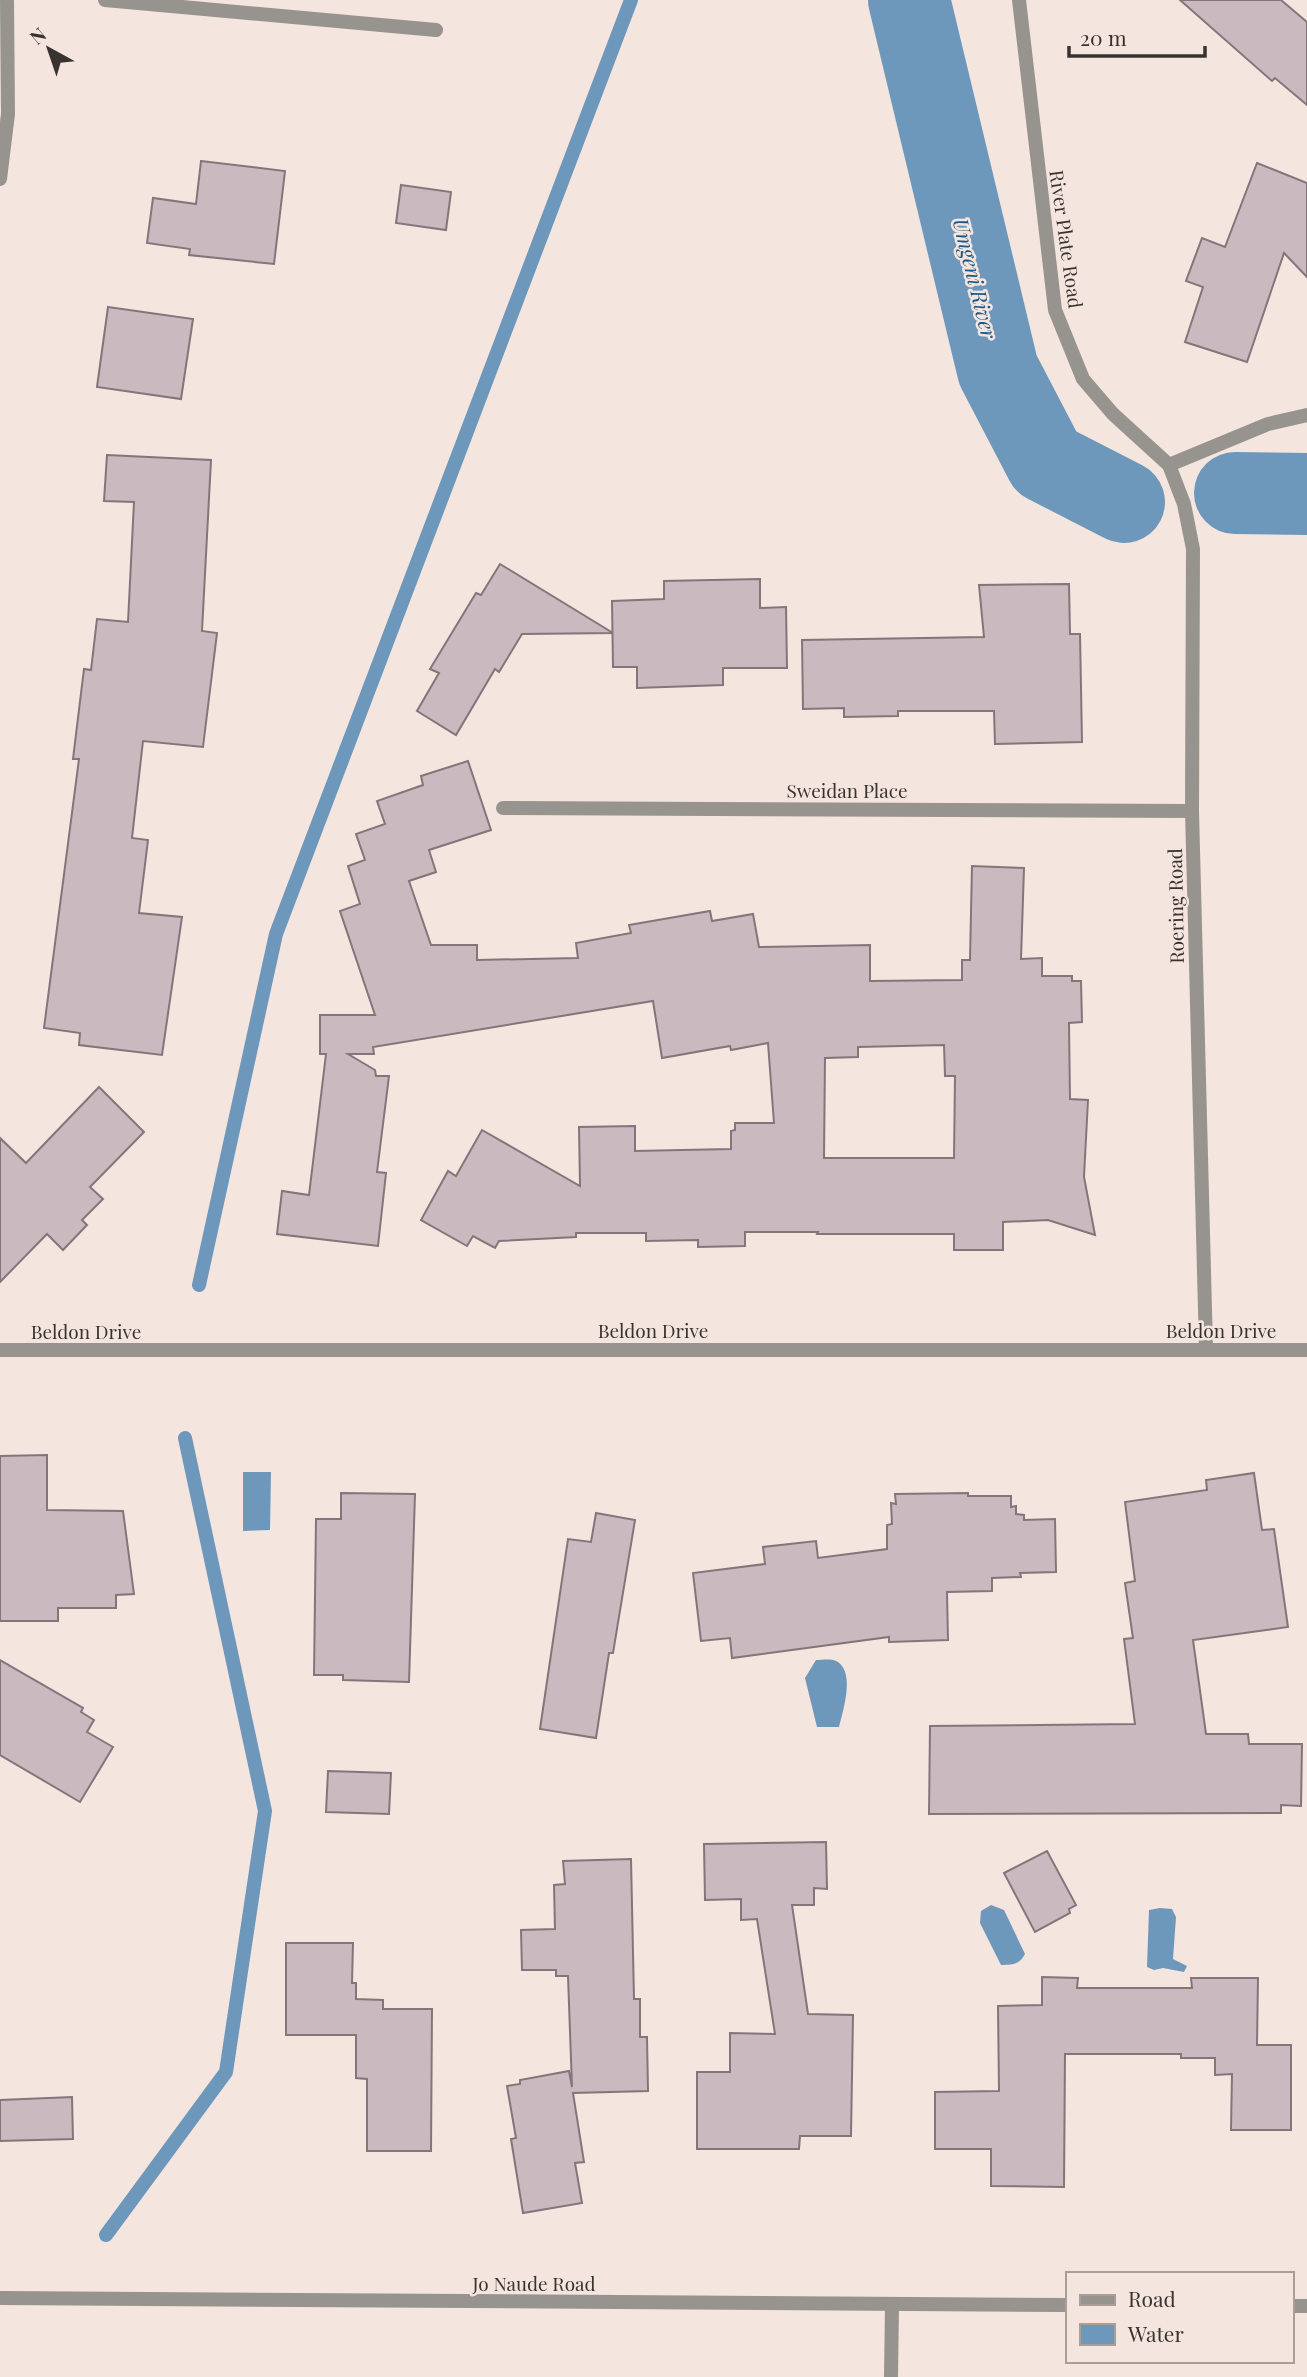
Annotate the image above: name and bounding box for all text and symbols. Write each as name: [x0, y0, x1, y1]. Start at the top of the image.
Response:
north arrow: [14, 14, 84, 84]
scale bar: [1069, 14, 1206, 58]
text: N: [24, 21, 51, 50]
text: 20 m: [1080, 23, 1127, 51]
street label: River Plate Road: [1044, 168, 1090, 310]
water label: Umgeni River: [948, 215, 1005, 342]
street label: Sweidan Place: [786, 777, 908, 803]
street label: Roering Road: [1161, 848, 1189, 964]
street label: Beldon Drive: [598, 1317, 708, 1343]
street label: Beldon Drive: [1166, 1317, 1276, 1343]
street label: Beldon Drive: [31, 1318, 141, 1344]
street label: Jo Naude Road: [471, 2270, 596, 2296]
legend: [1066, 2272, 1293, 2363]
text: Road: [1128, 2284, 1176, 2312]
text: Water: [1127, 2319, 1184, 2347]

